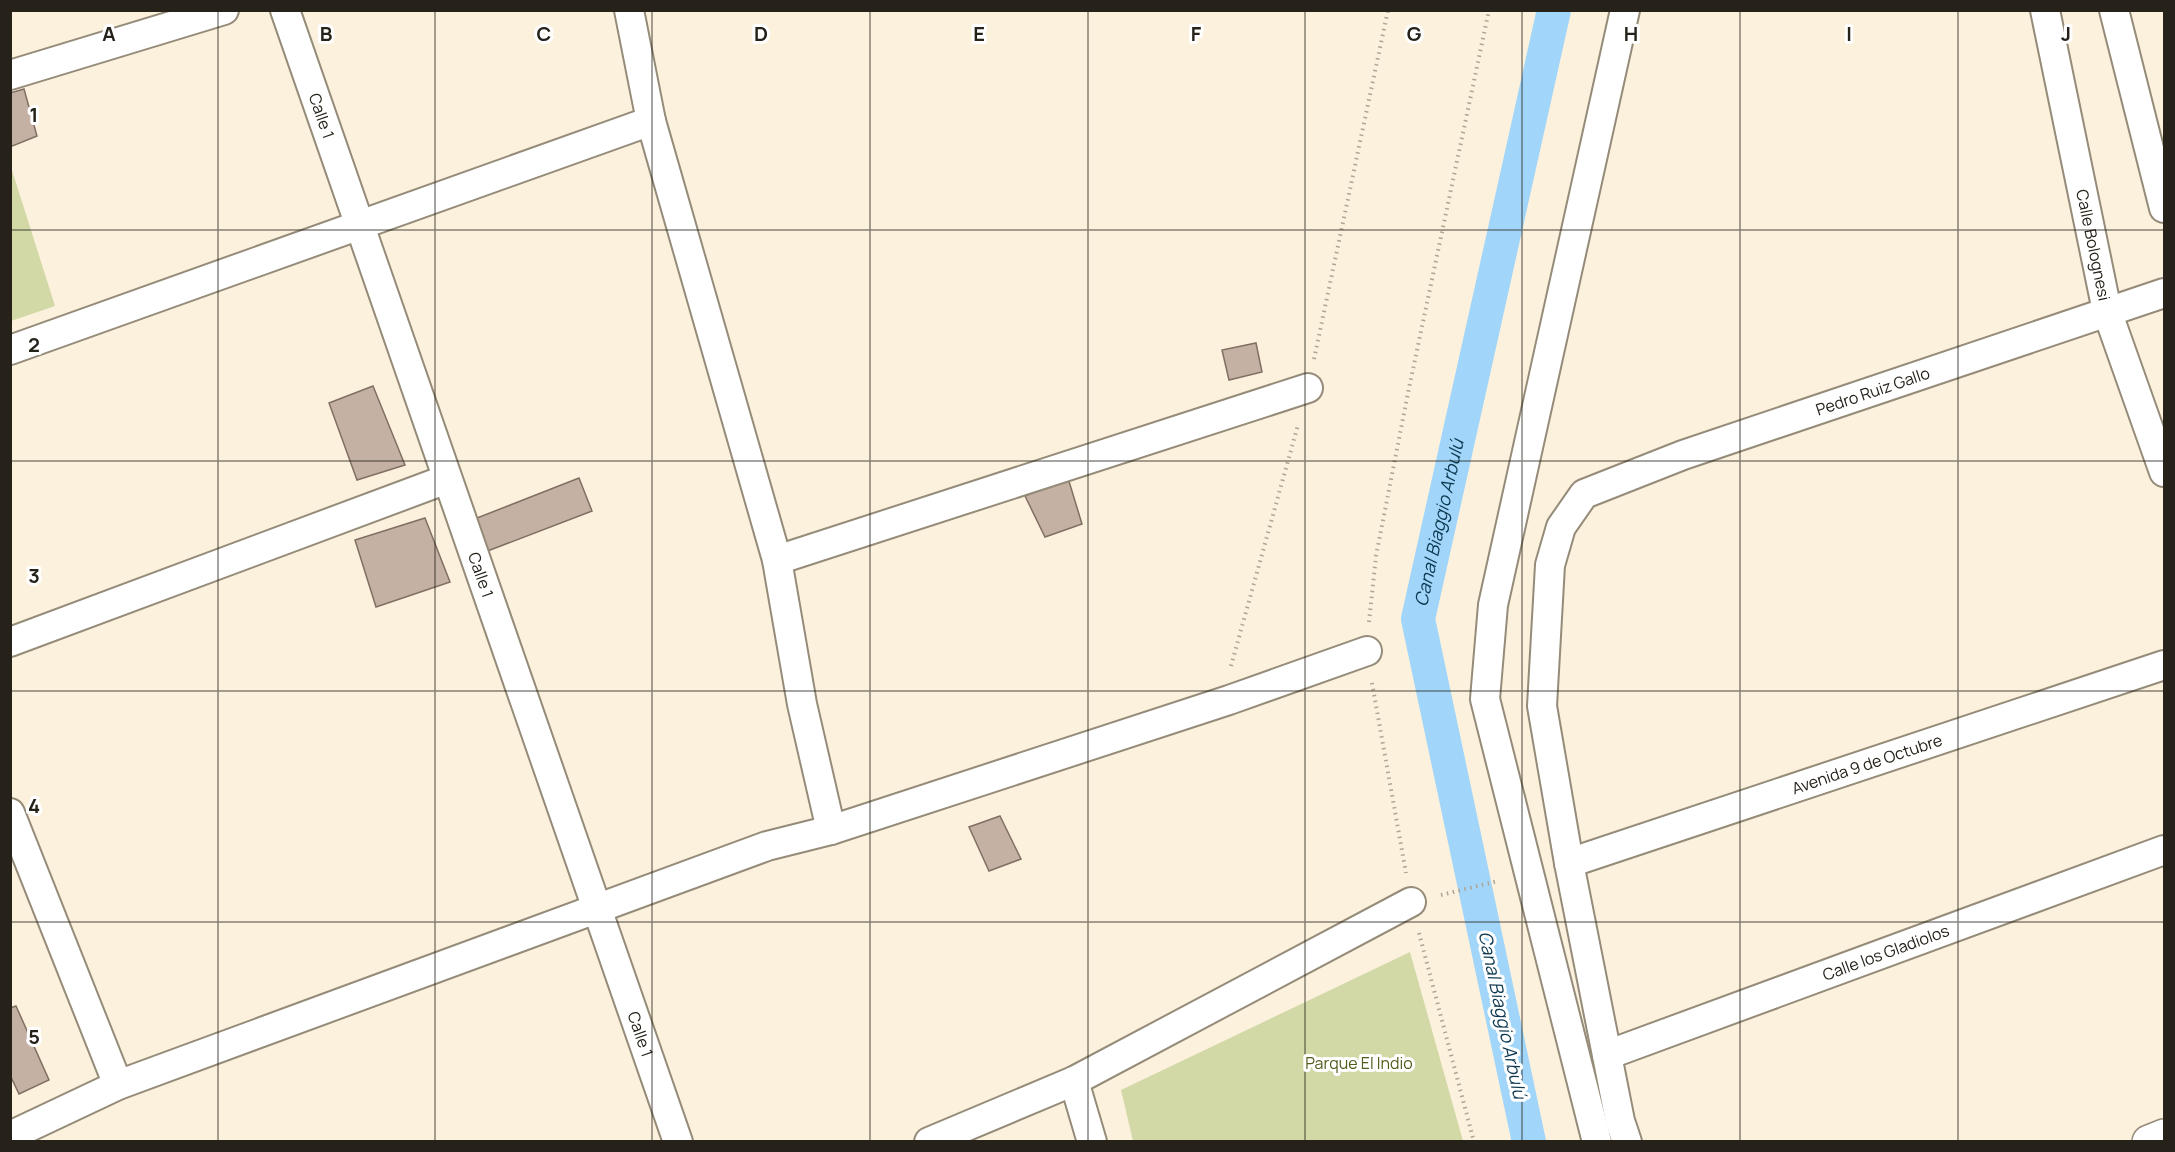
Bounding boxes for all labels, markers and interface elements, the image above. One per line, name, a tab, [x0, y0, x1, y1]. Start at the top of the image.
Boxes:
text: A	[102, 20, 116, 47]
text: B	[320, 20, 333, 47]
text: C	[537, 20, 551, 47]
text: D	[754, 20, 768, 47]
text: E	[973, 20, 985, 47]
text: F	[1191, 20, 1202, 47]
text: G	[1407, 20, 1422, 47]
text: H	[1624, 20, 1638, 47]
text: I	[1846, 20, 1852, 47]
text: J	[2061, 20, 2071, 47]
street label: Calle 1	[304, 90, 340, 141]
text: 1	[30, 101, 38, 128]
street label: Calle Bolognesi	[2071, 187, 2116, 303]
text: 2	[28, 331, 40, 358]
street label: Pedro Ruiz Gallo	[1813, 362, 1933, 421]
water label: Canal Biaggio Arbulú	[1408, 436, 1469, 609]
street label: Calle 1	[463, 549, 499, 601]
text: 3	[28, 562, 40, 589]
street label: Avenida 9 de Octubre	[1789, 729, 1945, 799]
text: 4	[28, 792, 40, 819]
street label: Calle los Gladiolos	[1819, 919, 1952, 986]
water label: Canal Biaggio Arbulú	[1474, 929, 1533, 1102]
street label: Calle 1	[622, 1008, 659, 1060]
text: 5	[28, 1023, 40, 1050]
park label: Parque El Indio	[1305, 1052, 1413, 1074]

